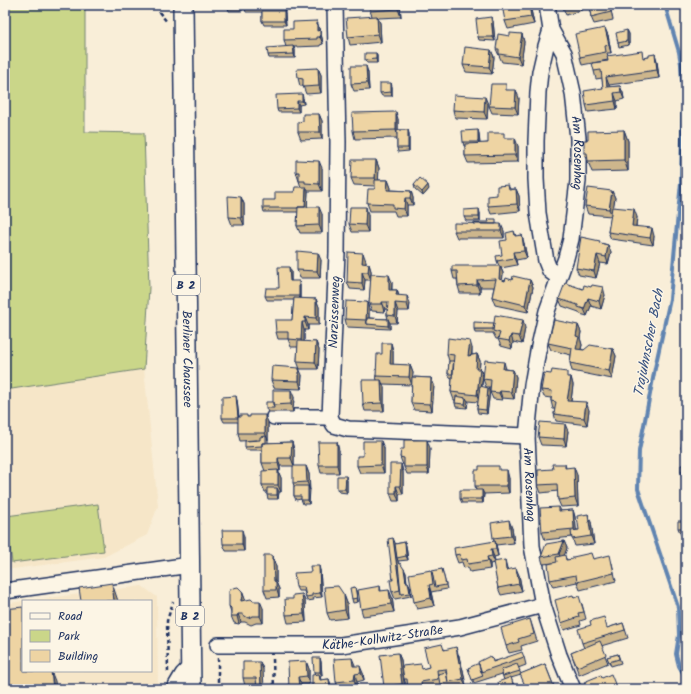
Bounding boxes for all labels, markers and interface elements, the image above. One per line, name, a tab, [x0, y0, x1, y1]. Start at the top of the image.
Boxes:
street label: Am Rosenhag	[565, 115, 589, 191]
road number: B 2	[172, 275, 200, 295]
street label: Narzissenweg	[323, 275, 347, 349]
water label: Trajuhnscher Bach	[628, 286, 671, 399]
street label: Berliner Chaussee	[176, 310, 198, 408]
street label: Am Rosenhag	[517, 447, 541, 523]
legend	[22, 600, 152, 672]
road number: B 2	[176, 606, 204, 626]
text: Road	[58, 607, 83, 626]
street label: Käthe-Kollwitz-Straße	[322, 619, 445, 656]
text: Park	[58, 627, 80, 646]
text: Building	[58, 647, 98, 666]

